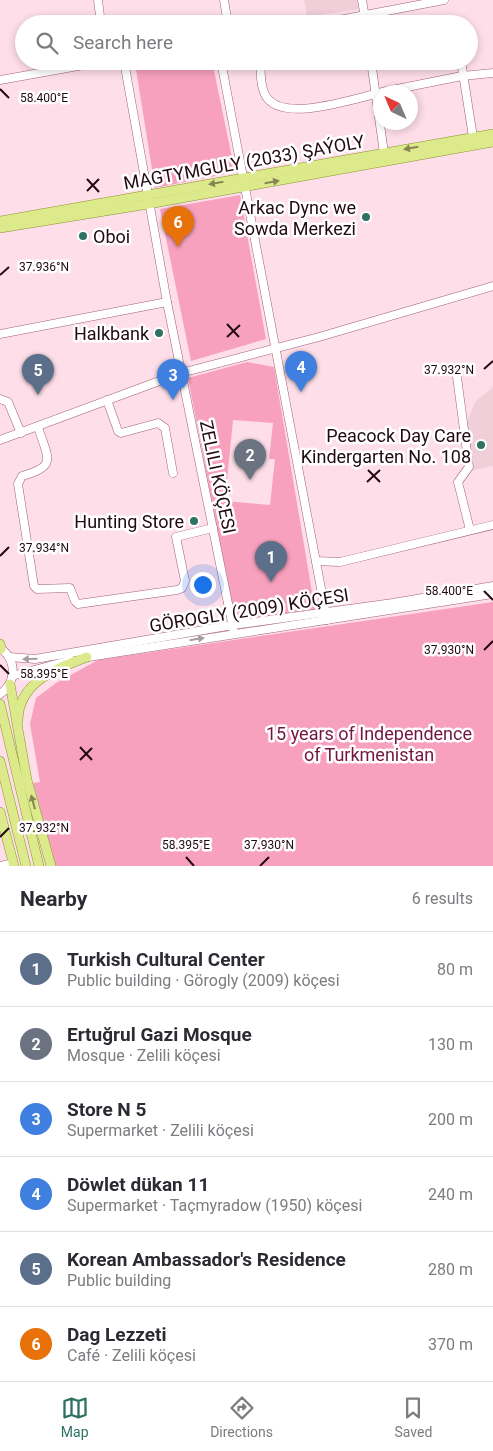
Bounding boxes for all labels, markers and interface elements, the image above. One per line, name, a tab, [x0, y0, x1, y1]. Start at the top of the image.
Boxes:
search box	[15, 15, 478, 70]
icon: search	[33, 29, 61, 57]
text: Search here	[73, 31, 173, 54]
north arrow	[373, 85, 418, 130]
text: 58.400°E	[20, 91, 68, 105]
street label: MAGTYMGULY (2033) ŞAÝOLY	[122, 130, 366, 195]
one-way arrow	[402, 145, 418, 153]
one-way arrow	[265, 177, 281, 185]
one-way arrow	[208, 180, 224, 188]
place label: Arkac Dync we Sowda Merkezi	[234, 197, 356, 239]
pin: 6	[162, 206, 194, 247]
marker: Arkac Dync we Sowda Merkezi	[360, 211, 372, 223]
place label: Oboi	[93, 226, 130, 247]
marker: Oboi	[77, 230, 89, 242]
text: 37.936°N	[19, 260, 69, 274]
place label: Halkbank	[74, 323, 150, 344]
marker: Halkbank	[153, 327, 165, 339]
pin: 4	[285, 351, 317, 392]
pin: 5	[22, 354, 54, 395]
pin: 3	[157, 359, 189, 400]
text: 37.932°N	[424, 363, 474, 377]
street label: ZELILI KÖÇESI	[196, 418, 240, 536]
place label: Peacock Day Care Kindergarten No. 108	[301, 425, 471, 467]
pin: 2	[234, 439, 266, 480]
marker: Peacock Day Care Kindergarten No. 108	[475, 439, 487, 451]
place label: Hunting Store	[74, 511, 184, 532]
marker: Hunting Store	[188, 515, 200, 527]
text: 37.934°N	[19, 541, 69, 555]
pin: 1	[255, 541, 287, 582]
your location	[190, 572, 216, 598]
street label: GÖROGLY (2009) KÖÇESI	[148, 584, 350, 637]
text: 58.400°E	[425, 584, 473, 598]
one-way arrow	[189, 635, 205, 643]
text: 37.930°N	[424, 643, 474, 657]
one-way arrow	[22, 656, 38, 664]
text: 58.395°E	[20, 667, 68, 681]
park label: 15 years of Independence of Turkmenistan	[266, 723, 472, 765]
one-way arrow	[29, 795, 37, 810]
text: 37.932°N	[19, 821, 69, 835]
text: 58.395°E	[162, 838, 210, 852]
text: 37.930°N	[244, 838, 294, 852]
text: Nearby	[20, 887, 87, 911]
text: 6 results	[412, 889, 473, 908]
text: Turkish Cultural Center	[67, 948, 265, 971]
text: 1	[31, 960, 41, 979]
text: 80 m	[437, 960, 473, 979]
text: Public building · Görogly (2009) köçesi	[67, 971, 340, 990]
text: Ertuğrul Gazi Mosque	[67, 1023, 252, 1046]
text: 2	[31, 1035, 41, 1054]
text: 130 m	[428, 1035, 473, 1054]
text: Mosque · Zelili köçesi	[67, 1046, 221, 1065]
text: Store N 5	[67, 1098, 146, 1121]
text: 3	[31, 1110, 41, 1129]
text: 200 m	[428, 1110, 473, 1129]
text: Supermarket · Zelili köçesi	[67, 1121, 254, 1140]
text: Döwlet dükan 11	[67, 1173, 209, 1196]
text: 4	[31, 1185, 41, 1204]
text: 240 m	[428, 1185, 473, 1204]
text: Supermarket · Taçmyradow (1950) köçesi	[67, 1196, 362, 1215]
text: Korean Ambassador's Residence	[67, 1248, 346, 1271]
text: 5	[31, 1260, 41, 1279]
text: 280 m	[428, 1260, 473, 1279]
text: Public building	[67, 1271, 171, 1290]
text: Dag Lezzeti	[67, 1323, 167, 1346]
text: 6	[31, 1335, 41, 1354]
text: 370 m	[428, 1335, 473, 1354]
text: Café · Zelili köçesi	[67, 1346, 196, 1365]
tab: Map	[61, 1394, 89, 1440]
tab: Directions	[210, 1394, 273, 1440]
tab: Saved	[394, 1394, 432, 1440]

